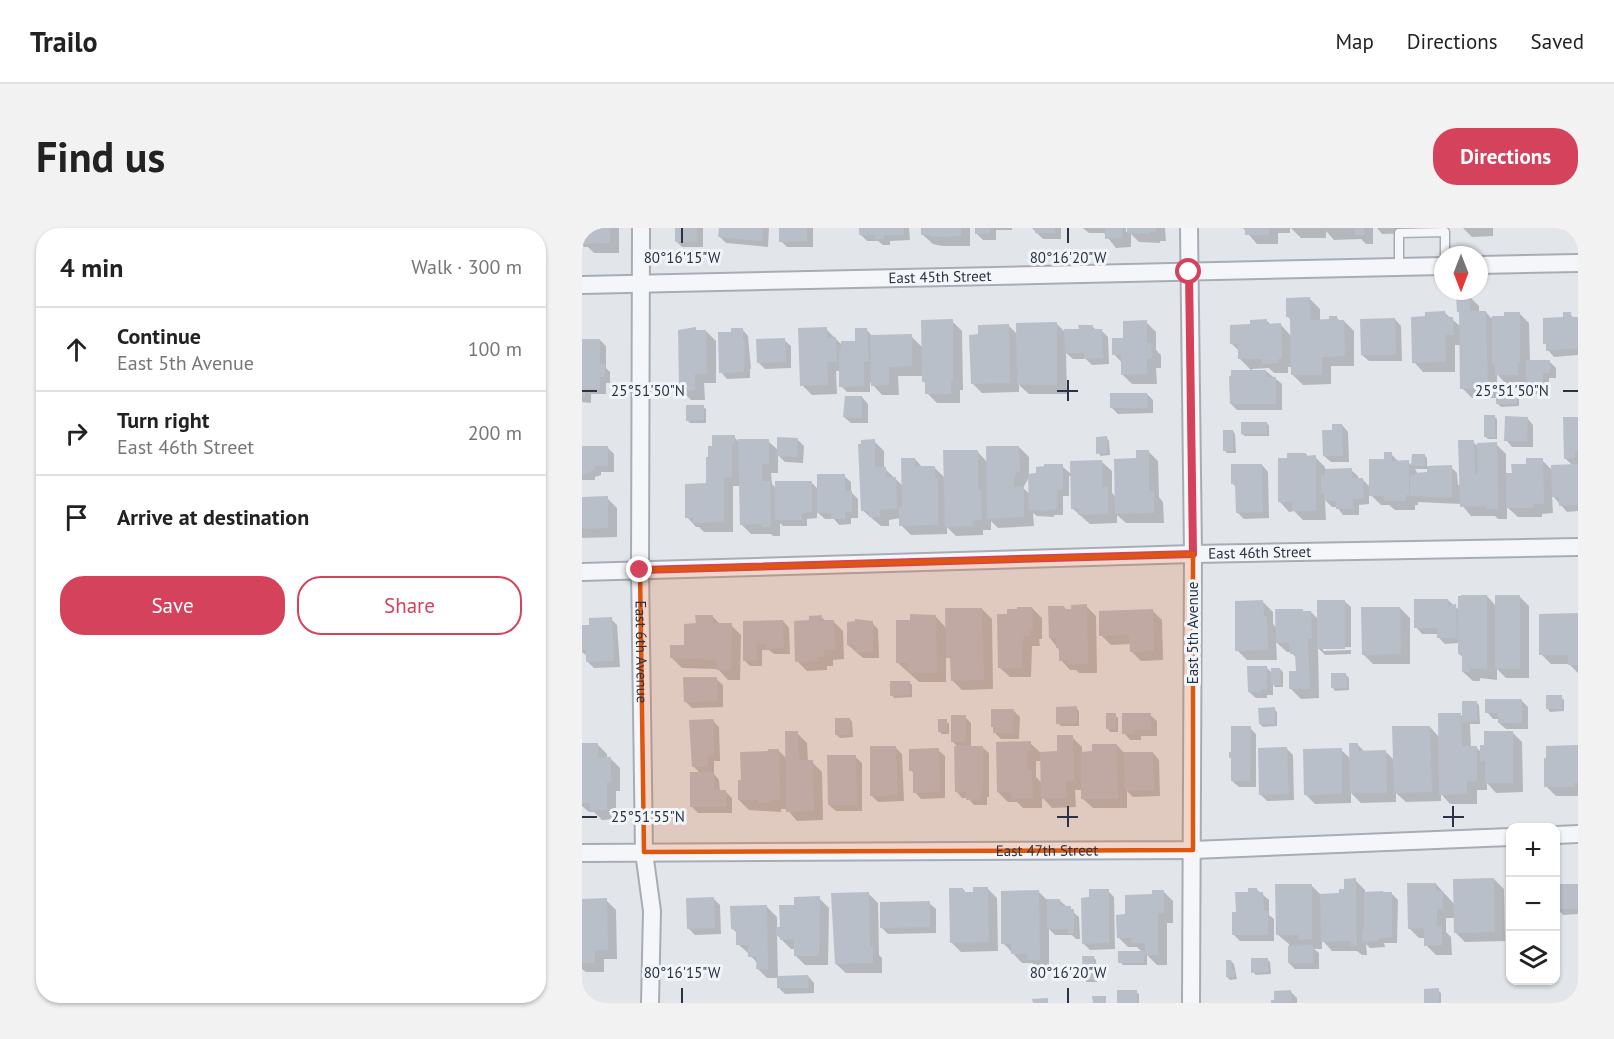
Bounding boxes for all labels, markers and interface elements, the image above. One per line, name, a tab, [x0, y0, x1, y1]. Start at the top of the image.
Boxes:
text: Trailo	[30, 23, 97, 60]
text: Map	[1335, 28, 1374, 55]
text: Directions	[1407, 28, 1498, 55]
text: Saved	[1531, 28, 1584, 55]
button: Directions	[1433, 128, 1578, 185]
text: Find us	[36, 129, 165, 184]
north arrow	[1434, 246, 1488, 300]
text: 80°16'15"W	[644, 248, 721, 267]
text: 80°16'20"W	[1030, 248, 1107, 267]
text: 4 min	[60, 251, 123, 284]
text: Walk · 300 m	[411, 254, 522, 280]
route start	[1175, 258, 1201, 284]
street label: East 45th Street	[888, 266, 992, 287]
text: Continue	[117, 322, 201, 350]
icon: ahead	[60, 333, 93, 366]
text: 100 m	[468, 336, 522, 362]
text: East 5th Avenue	[117, 350, 254, 376]
text: 25°51'50"N	[611, 381, 685, 400]
text: 25°51'50"N	[1475, 381, 1549, 400]
text: Turn right	[117, 406, 209, 434]
icon: right	[60, 417, 93, 450]
text: 200 m	[468, 420, 522, 446]
text: East 46th Street	[117, 434, 254, 460]
icon: arrive	[60, 501, 93, 534]
text: Arrive at destination	[117, 503, 309, 531]
street label: East 46th Street	[1208, 542, 1311, 563]
route end	[626, 556, 652, 582]
button: Save	[60, 576, 285, 635]
button: Share	[297, 576, 522, 635]
street label: East 5th Avenue	[1183, 582, 1202, 684]
street label: East 6th Avenue	[631, 600, 652, 704]
text: 25°51'55"N	[611, 807, 685, 826]
map controls	[1506, 823, 1560, 985]
button: +	[1506, 823, 1560, 877]
street label: East 47th Street	[996, 840, 1098, 860]
button: −	[1506, 877, 1560, 931]
button: layers	[1506, 931, 1560, 985]
text: 80°16'15"W	[644, 963, 721, 982]
text: 80°16'20"W	[1030, 963, 1107, 982]

